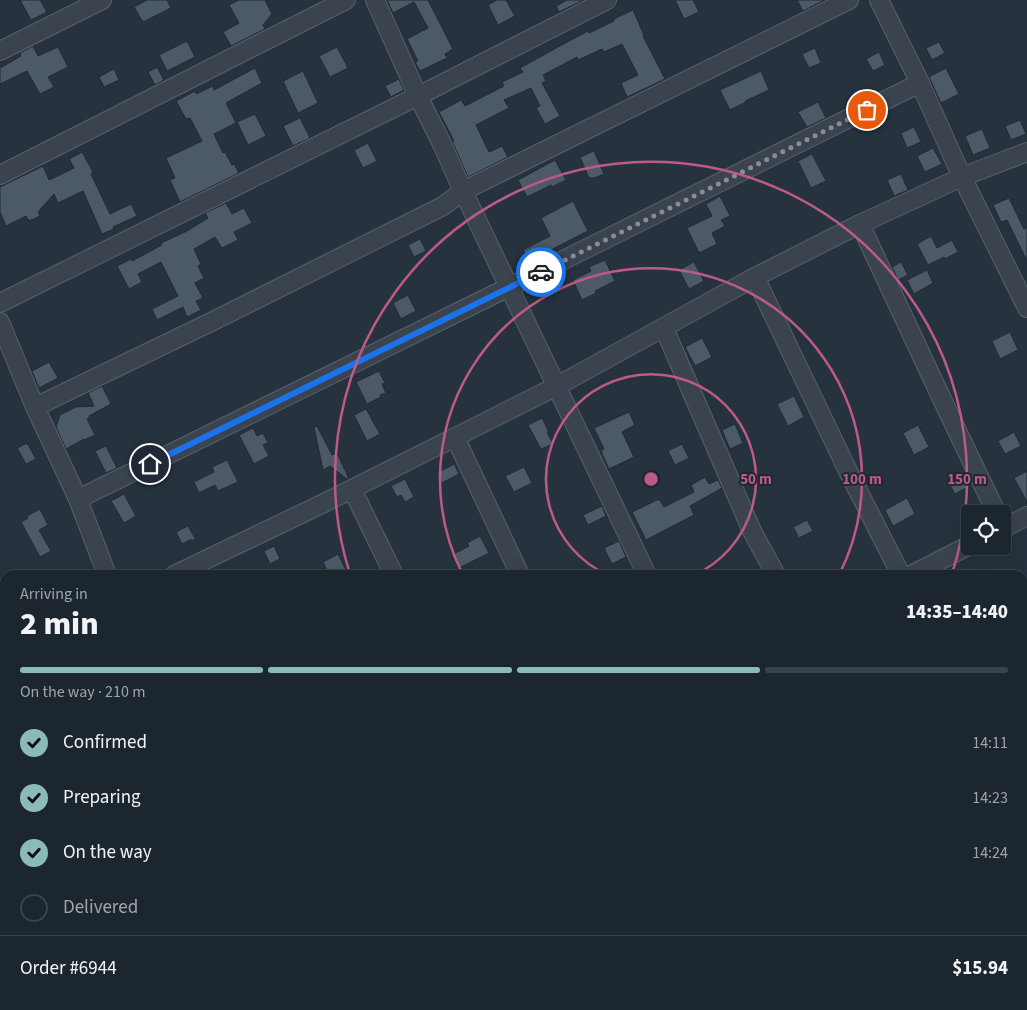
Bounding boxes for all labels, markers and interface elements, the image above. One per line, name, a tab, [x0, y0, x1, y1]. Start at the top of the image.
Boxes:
pin	[846, 89, 888, 131]
icon: bag	[853, 96, 881, 124]
courier	[516, 247, 566, 297]
icon: car	[527, 258, 555, 286]
pin	[129, 443, 171, 485]
icon: home	[136, 450, 164, 478]
text: 50 m	[740, 469, 772, 490]
text: 100 m	[842, 469, 882, 490]
text: 150 m	[947, 469, 987, 490]
centre of rings	[642, 470, 660, 488]
map controls	[961, 505, 1011, 555]
button: locate	[961, 505, 1011, 555]
text: Arriving in	[20, 583, 88, 605]
text: 14:35–14:40	[906, 599, 1008, 626]
text: 2 min	[20, 601, 99, 647]
text: On the way · 210 m	[20, 681, 145, 703]
icon: check	[20, 729, 48, 757]
text: Confirmed	[63, 729, 147, 756]
text: 14:11	[972, 732, 1008, 754]
icon: check	[20, 784, 48, 812]
text: Preparing	[63, 784, 141, 811]
text: 14:23	[972, 787, 1008, 809]
icon: check	[20, 839, 48, 867]
text: On the way	[63, 839, 152, 866]
text: 14:24	[972, 842, 1008, 864]
text: Delivered	[63, 894, 138, 921]
text: Order #6944	[20, 955, 117, 982]
text: $15.94	[952, 955, 1008, 982]

